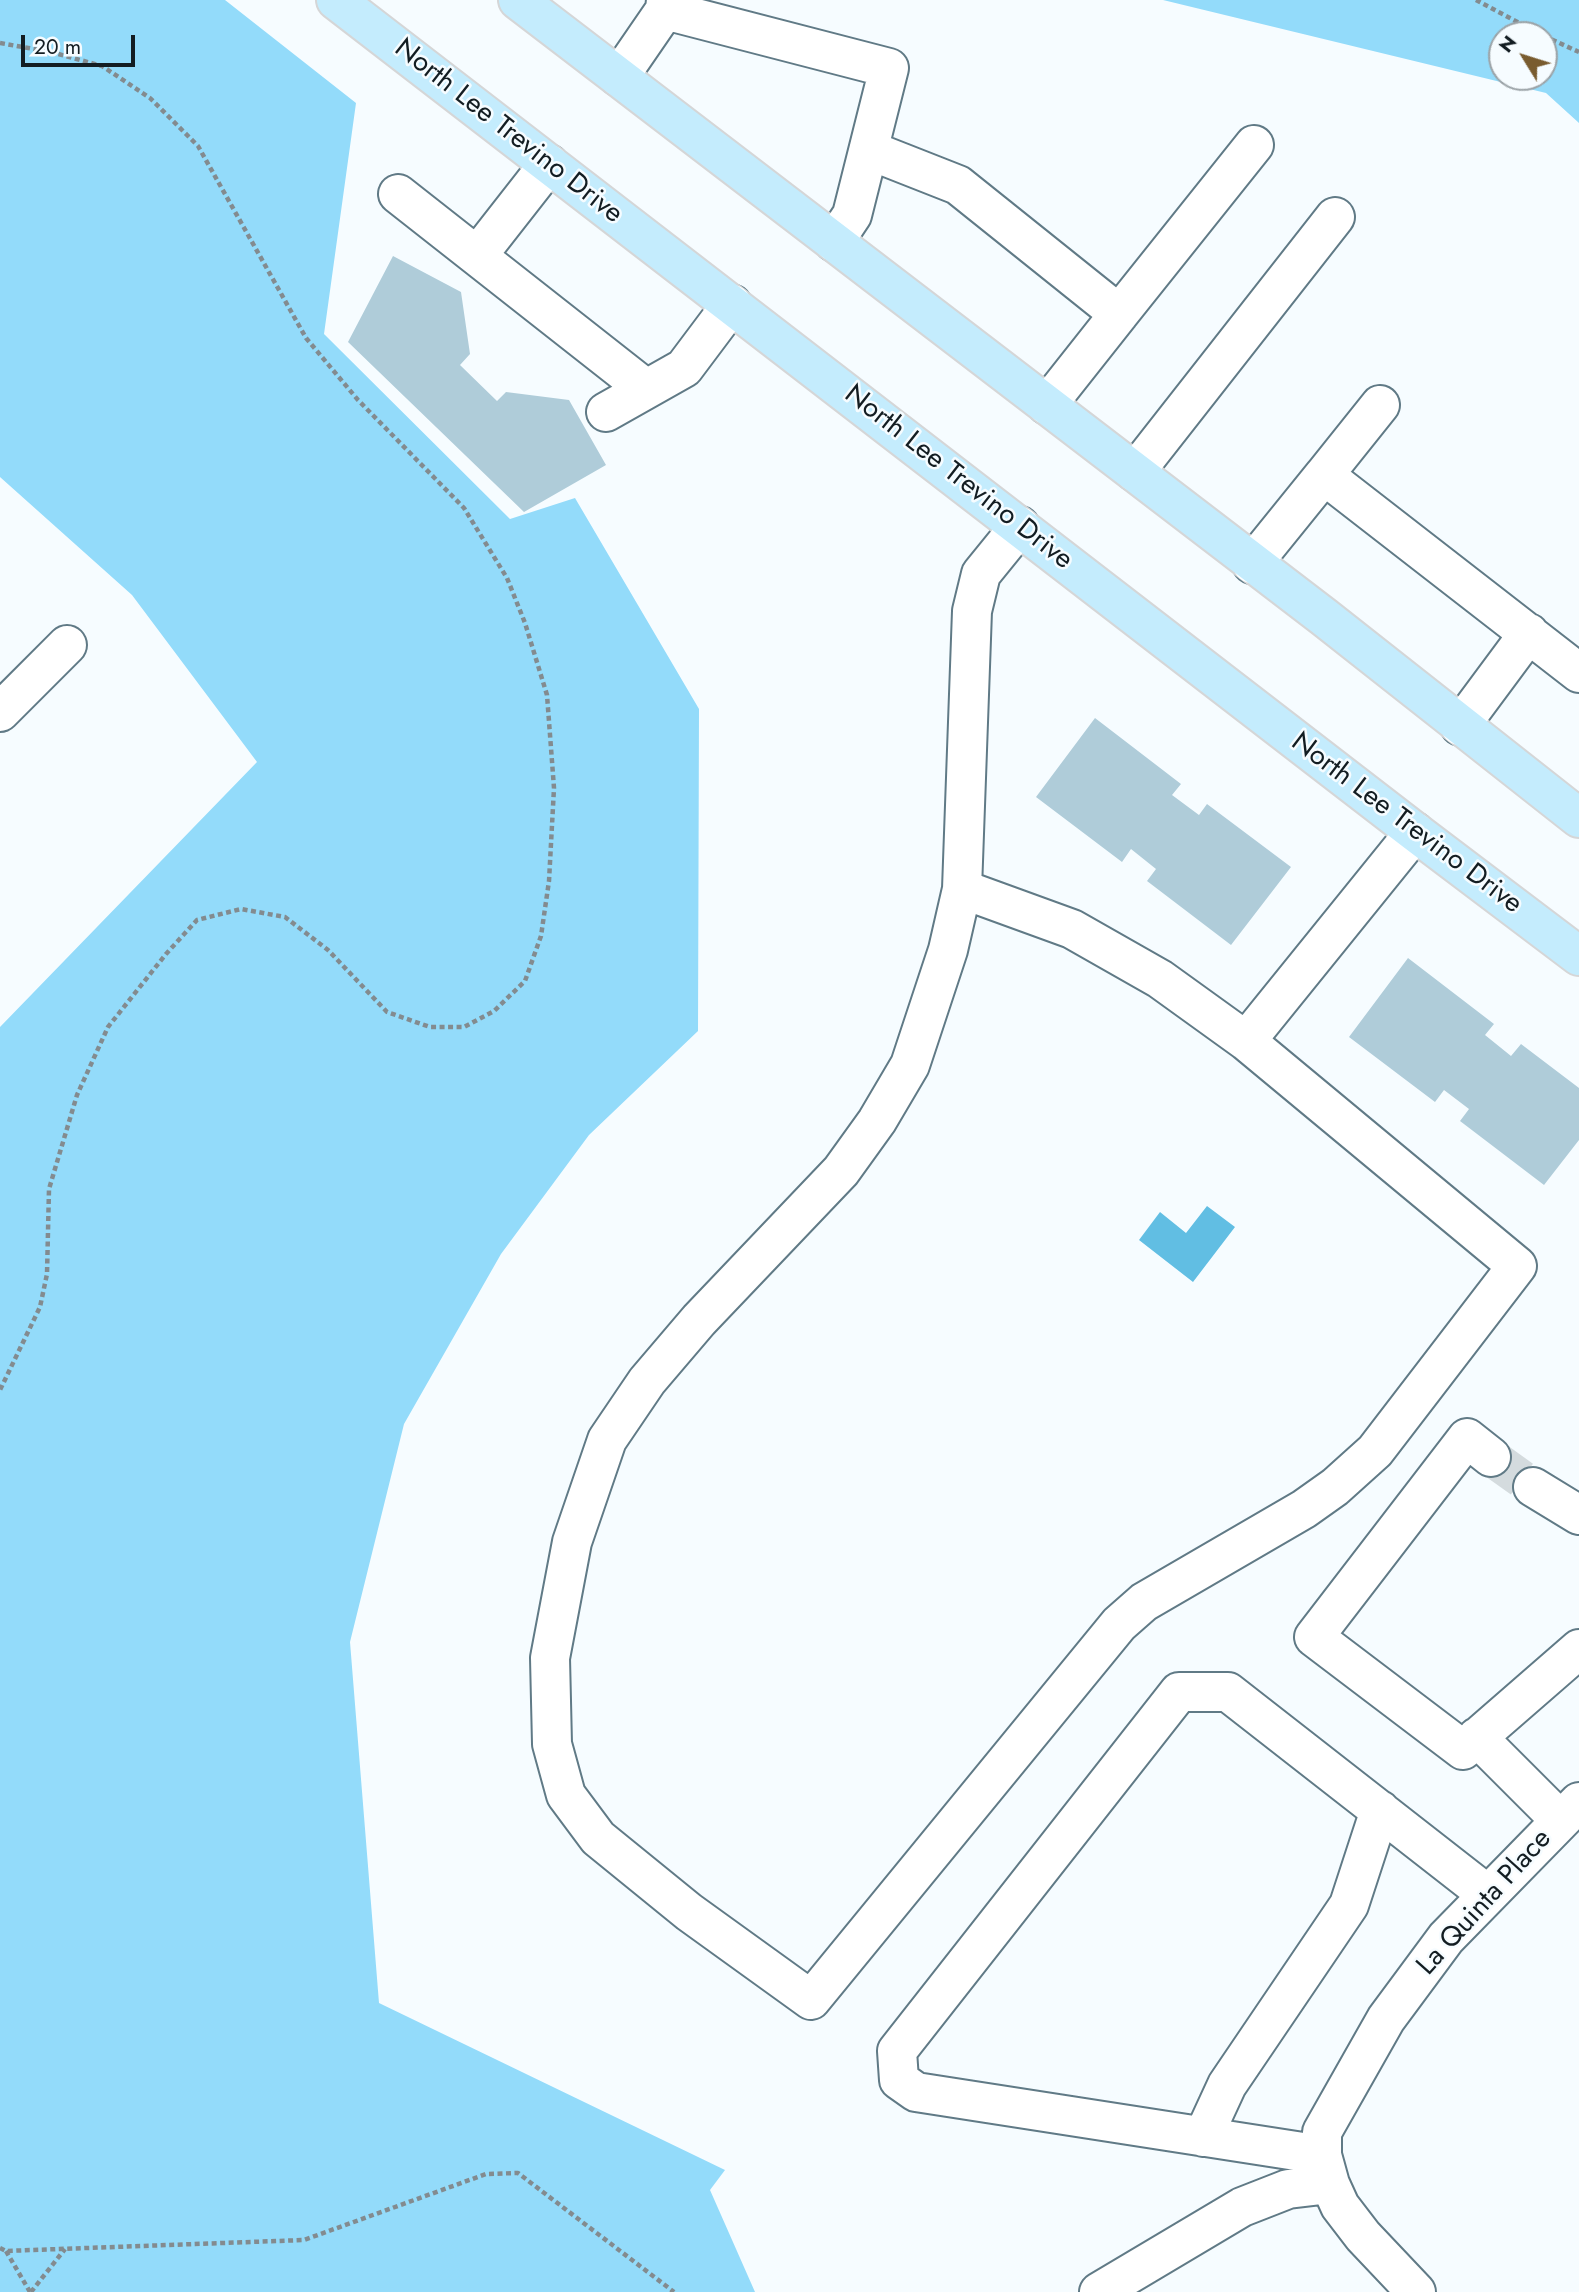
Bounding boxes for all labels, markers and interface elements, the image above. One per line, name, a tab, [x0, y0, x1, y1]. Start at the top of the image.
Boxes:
scale bar	[24, 21, 138, 65]
north arrow	[1488, 21, 1558, 91]
text: N	[1492, 30, 1523, 58]
text: 20 m	[34, 32, 81, 62]
street label: North Lee Trevino Drive	[387, 32, 629, 232]
street label: North Lee Trevino Drive	[837, 378, 1079, 578]
street label: North Lee Trevino Drive	[1284, 726, 1528, 922]
street label: La Quinta Place	[1411, 1823, 1559, 1983]

